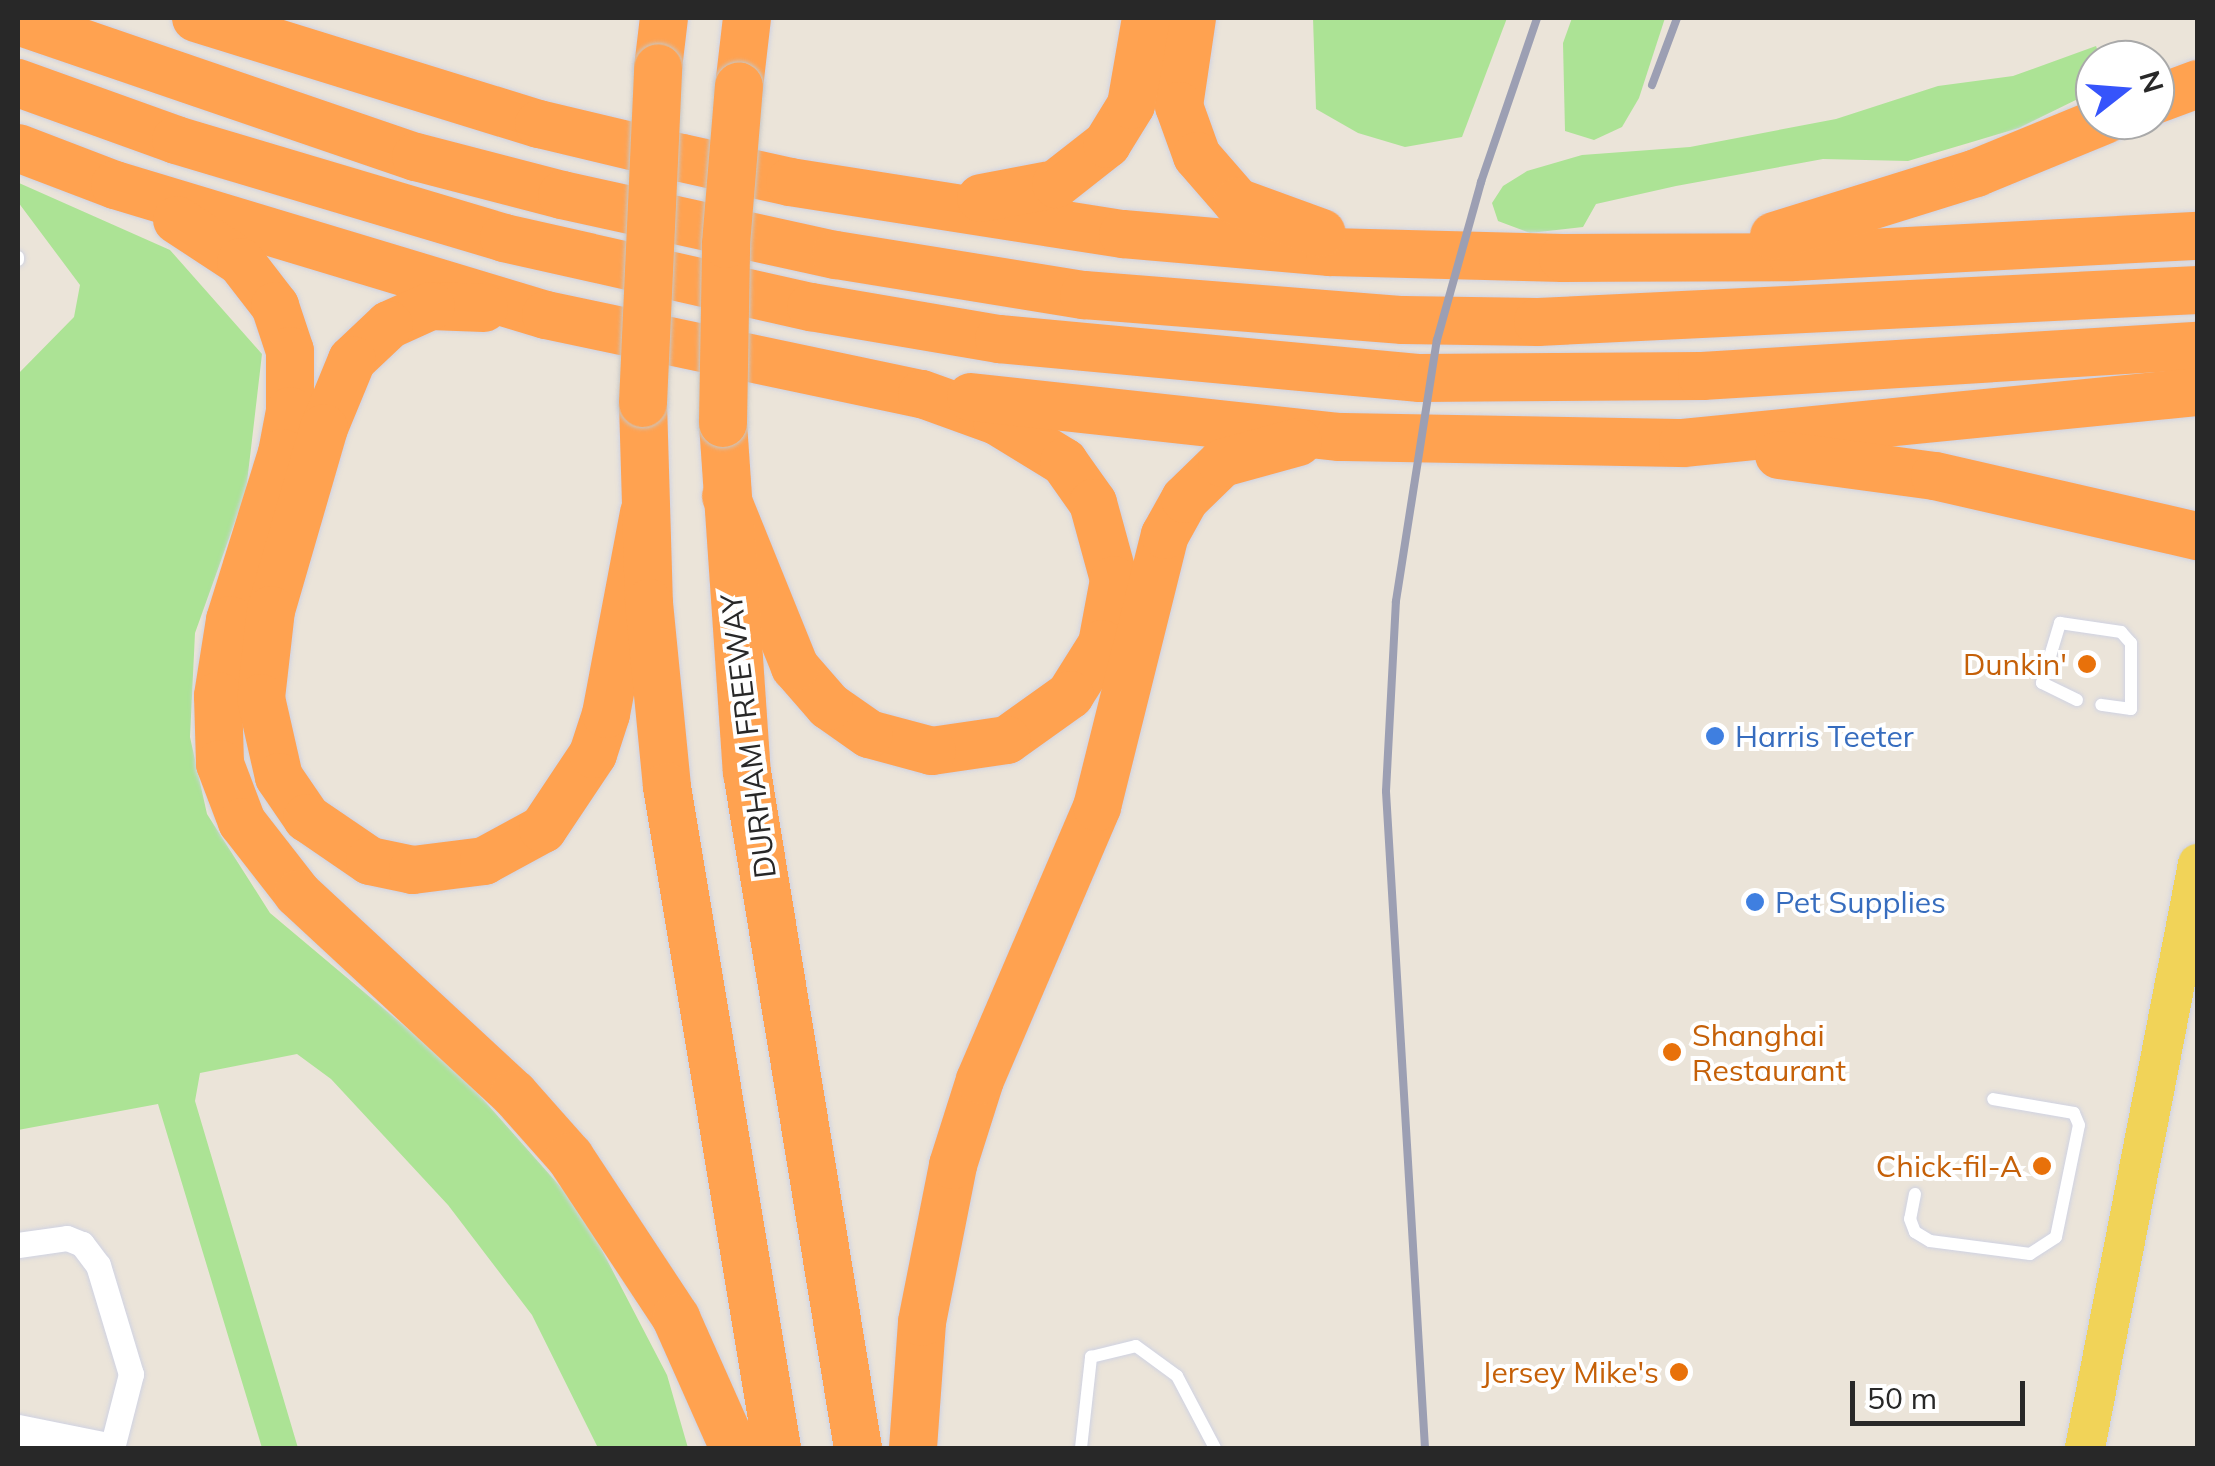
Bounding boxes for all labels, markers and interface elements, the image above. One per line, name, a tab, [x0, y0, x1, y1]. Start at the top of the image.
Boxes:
north arrow	[2075, 40, 2175, 140]
text: N	[2132, 66, 2172, 97]
street label: DURHAM FREEWAY	[713, 592, 783, 880]
place label: Dunkin'	[1963, 646, 2067, 682]
marker: Dunkin'	[2076, 653, 2098, 675]
place label: Harris Teeter	[1735, 718, 1914, 754]
marker: Harris Teeter	[1704, 725, 1726, 747]
place label: Pet Supplies	[1775, 884, 1946, 920]
marker: Pet Supplies	[1744, 891, 1766, 913]
place label: Shanghai Restaurant	[1692, 1017, 1846, 1088]
marker: Shanghai Restaurant	[1661, 1041, 1683, 1063]
place label: Chick-fil-A	[1876, 1148, 2022, 1184]
marker: Chick-fil-A	[2031, 1155, 2053, 1177]
place label: Jersey Mike's	[1482, 1354, 1659, 1390]
marker: Jersey Mike's	[1668, 1361, 1690, 1383]
scale bar	[1855, 1361, 2030, 1423]
text: 50 m	[1867, 1379, 1937, 1417]

